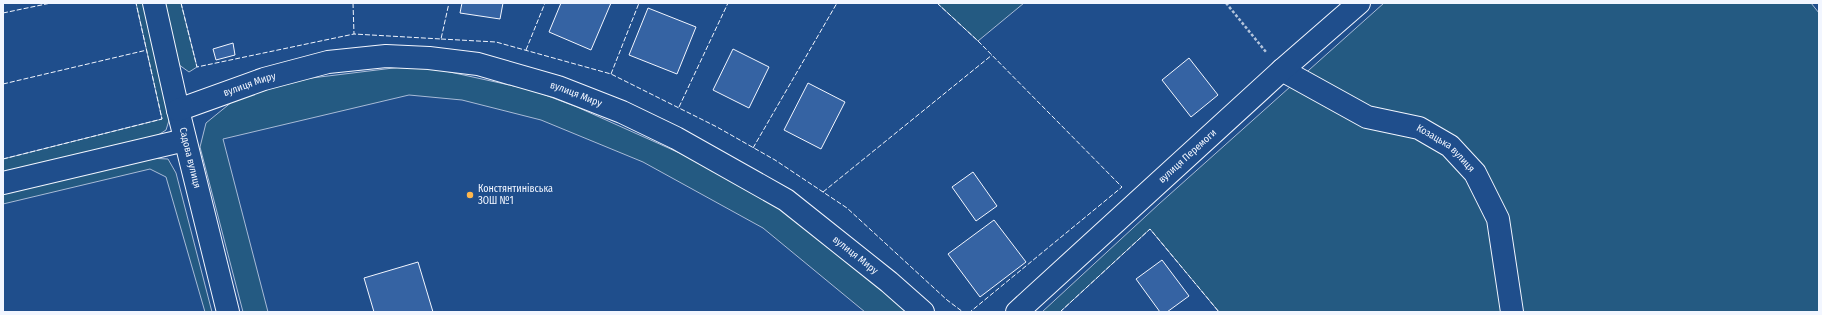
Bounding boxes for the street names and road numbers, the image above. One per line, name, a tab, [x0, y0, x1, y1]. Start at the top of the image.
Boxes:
street label: вулиця Миру	[222, 70, 278, 99]
street label: вулиця Миру	[549, 79, 604, 110]
street label: Козацька вулиця	[1414, 122, 1477, 175]
street label: Садова вулиця	[177, 126, 203, 190]
street label: вулиця Перемоги	[1156, 127, 1219, 186]
street label: вулиця Миру	[830, 233, 881, 277]

